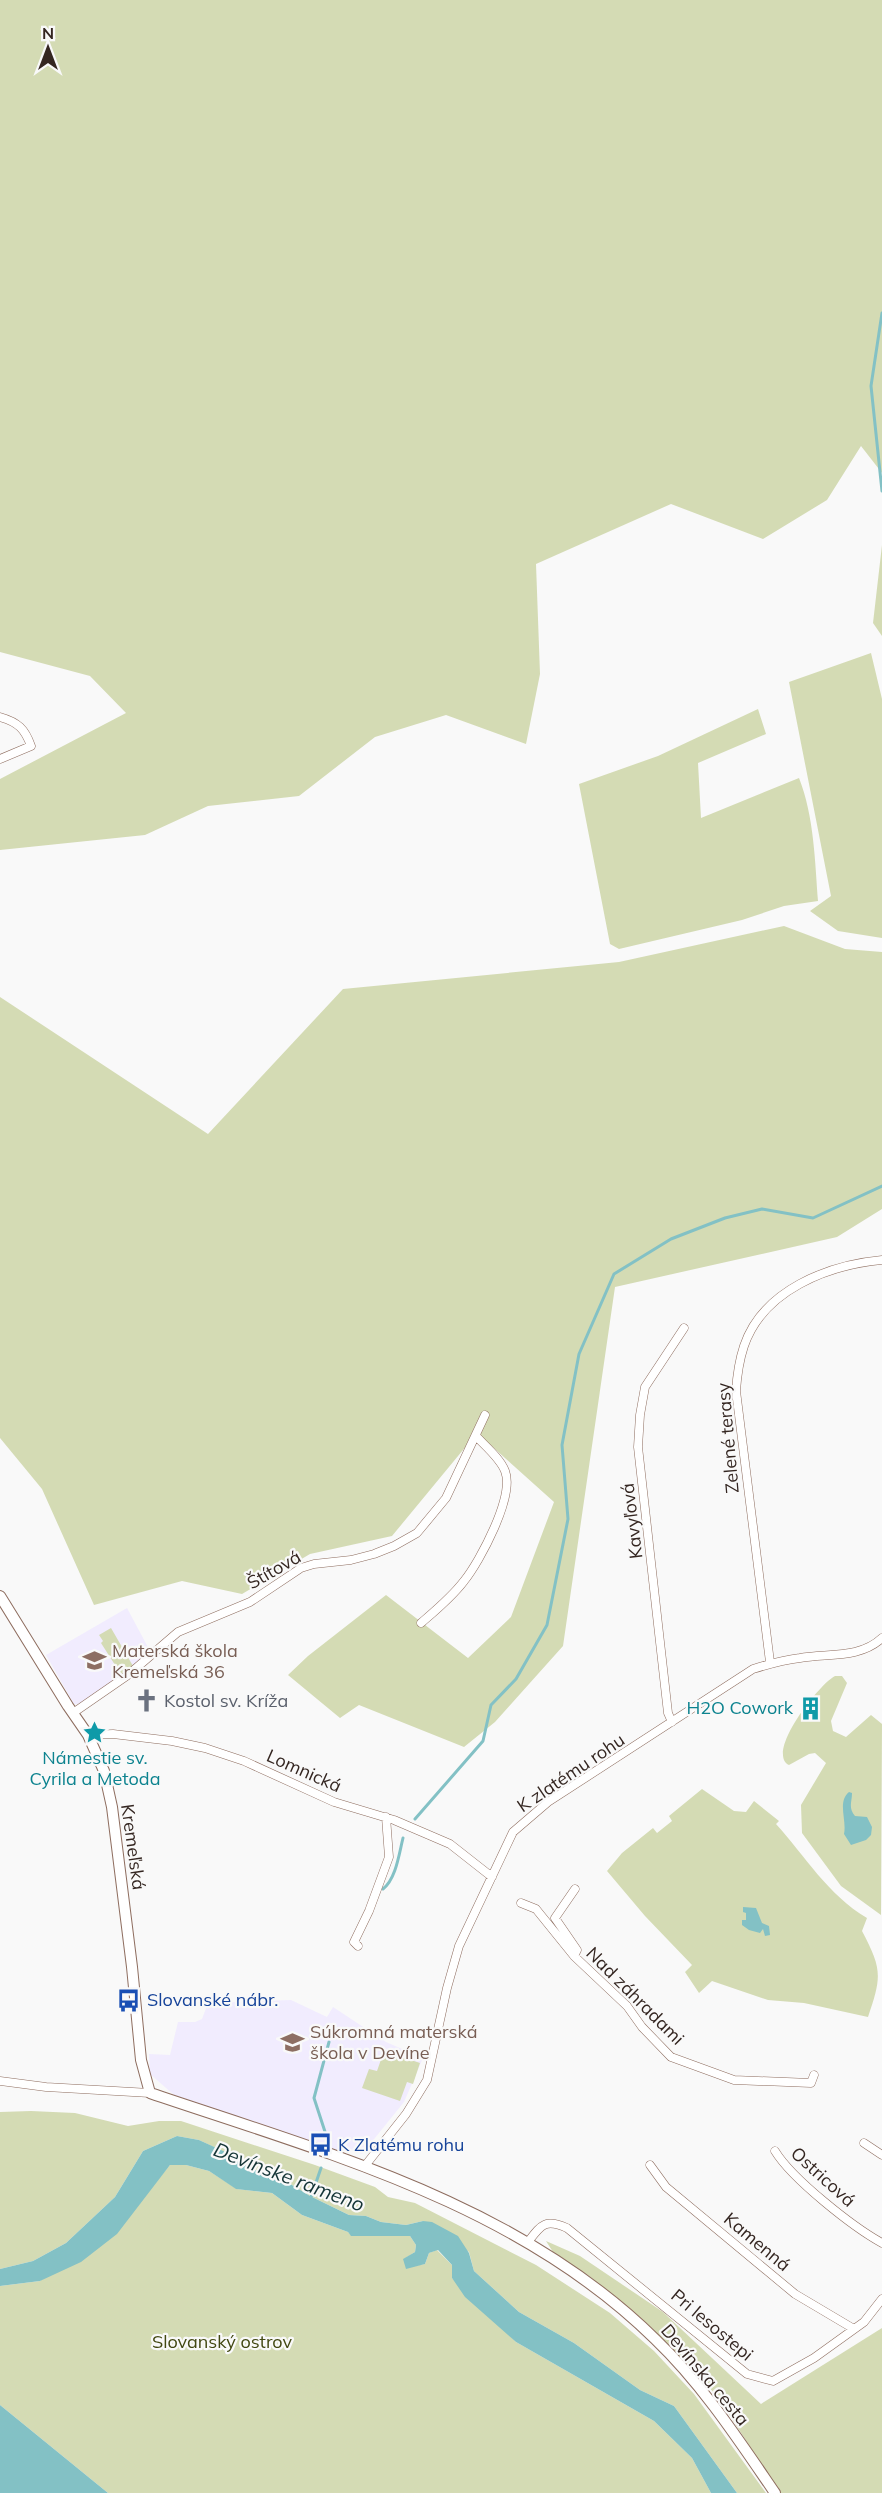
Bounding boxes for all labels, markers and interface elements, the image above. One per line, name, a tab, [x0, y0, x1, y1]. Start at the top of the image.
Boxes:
north arrow	[18, 18, 78, 78]
text: N	[42, 23, 54, 43]
street label: Zelené terasy	[711, 1381, 744, 1494]
street label: Kavyľová	[615, 1482, 648, 1560]
street label: Štítová	[243, 1545, 305, 1594]
place label: Materská škola Kremeľská 36	[112, 1639, 238, 1683]
school or university icon: Materská škola Kremeľská 36	[81, 1648, 107, 1674]
church icon: Kostol sv. Kríža	[133, 1688, 159, 1714]
place label: Kostol sv. Kríža	[164, 1689, 288, 1712]
building icon: H2O Cowork	[798, 1695, 824, 1721]
place label: H2O Cowork	[686, 1696, 794, 1719]
place icon: Námestie sv. Cyrila a Metoda	[82, 1719, 108, 1745]
street label: K zlatému rohu	[512, 1728, 629, 1817]
street label: Lomnická	[263, 1744, 345, 1797]
place label: Námestie sv. Cyrila a Metoda	[30, 1746, 160, 1790]
street label: Kremeľská	[116, 1802, 151, 1891]
street label: Nad záhradami	[581, 1942, 689, 2050]
bus stop icon: Slovanské nábr.	[116, 1987, 142, 2013]
place label: Slovanské nábr.	[147, 1988, 278, 2011]
place label: Súkromná materská škola v Devíne	[310, 2020, 477, 2064]
school or university icon: Súkromná materská škola v Devíne	[279, 2029, 305, 2055]
bus stop icon: K Zlatému rohu	[307, 2132, 333, 2158]
place label: K Zlatému rohu	[338, 2133, 464, 2156]
water label: Devínske rameno	[210, 2136, 368, 2217]
street label: Ostricová	[786, 2142, 860, 2212]
street label: Kamenná	[719, 2207, 795, 2276]
street label: Pri lesostepi	[667, 2284, 758, 2366]
street label: Devínska cesta	[656, 2319, 755, 2430]
park label: Slovanský ostrov	[152, 2330, 292, 2353]

